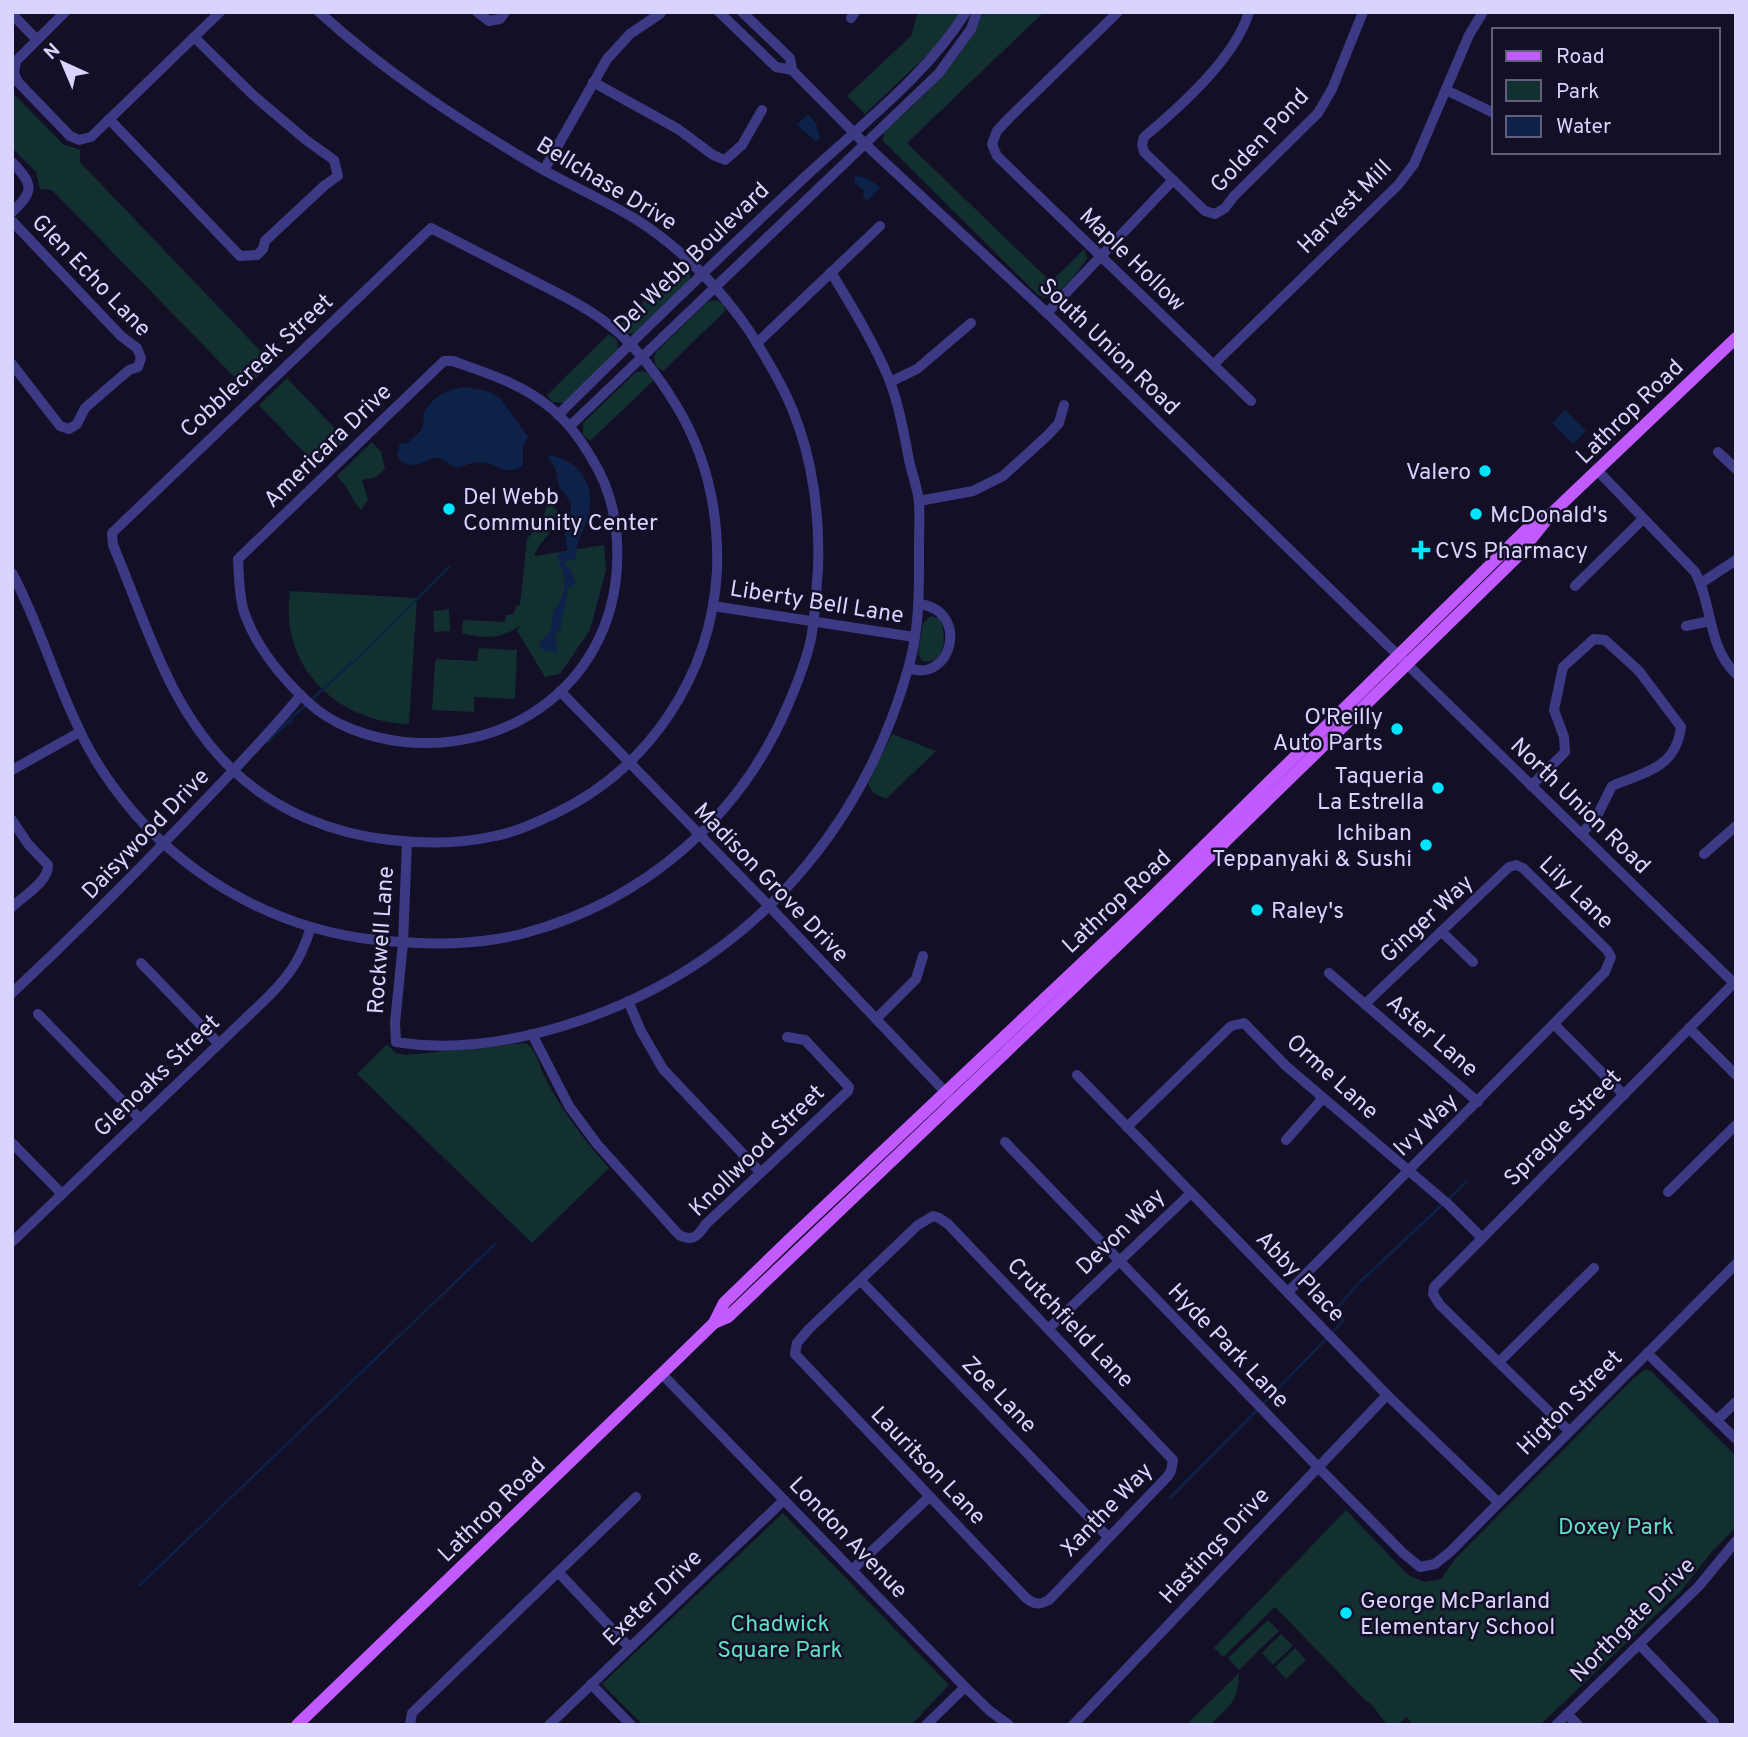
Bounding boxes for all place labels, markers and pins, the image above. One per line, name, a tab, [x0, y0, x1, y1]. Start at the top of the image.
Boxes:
place label: Valero	[1406, 459, 1471, 488]
marker: Valero	[1477, 463, 1493, 479]
place label: Del Webb Community Center	[463, 484, 658, 539]
marker: Del Webb Community Center	[441, 501, 457, 517]
place label: McDonald's	[1490, 502, 1608, 531]
marker: McDonald's	[1468, 506, 1484, 522]
place label: CVS Pharmacy	[1435, 538, 1588, 567]
marker: CVS Pharmacy	[1413, 542, 1429, 558]
place label: O'Reilly Auto Parts	[1273, 704, 1383, 759]
marker: O'Reilly Auto Parts	[1389, 721, 1405, 737]
place label: Taqueria La Estrella	[1317, 763, 1424, 818]
marker: Taqueria La Estrella	[1430, 780, 1446, 796]
place label: Ichiban Teppanyaki & Sushi	[1212, 820, 1412, 875]
marker: Ichiban Teppanyaki & Sushi	[1418, 837, 1434, 853]
place label: Raley's	[1271, 898, 1344, 927]
marker: Raley's	[1249, 902, 1265, 918]
place label: George McParland Elementary School	[1360, 1588, 1555, 1643]
marker: George McParland Elementary School	[1338, 1605, 1354, 1621]

